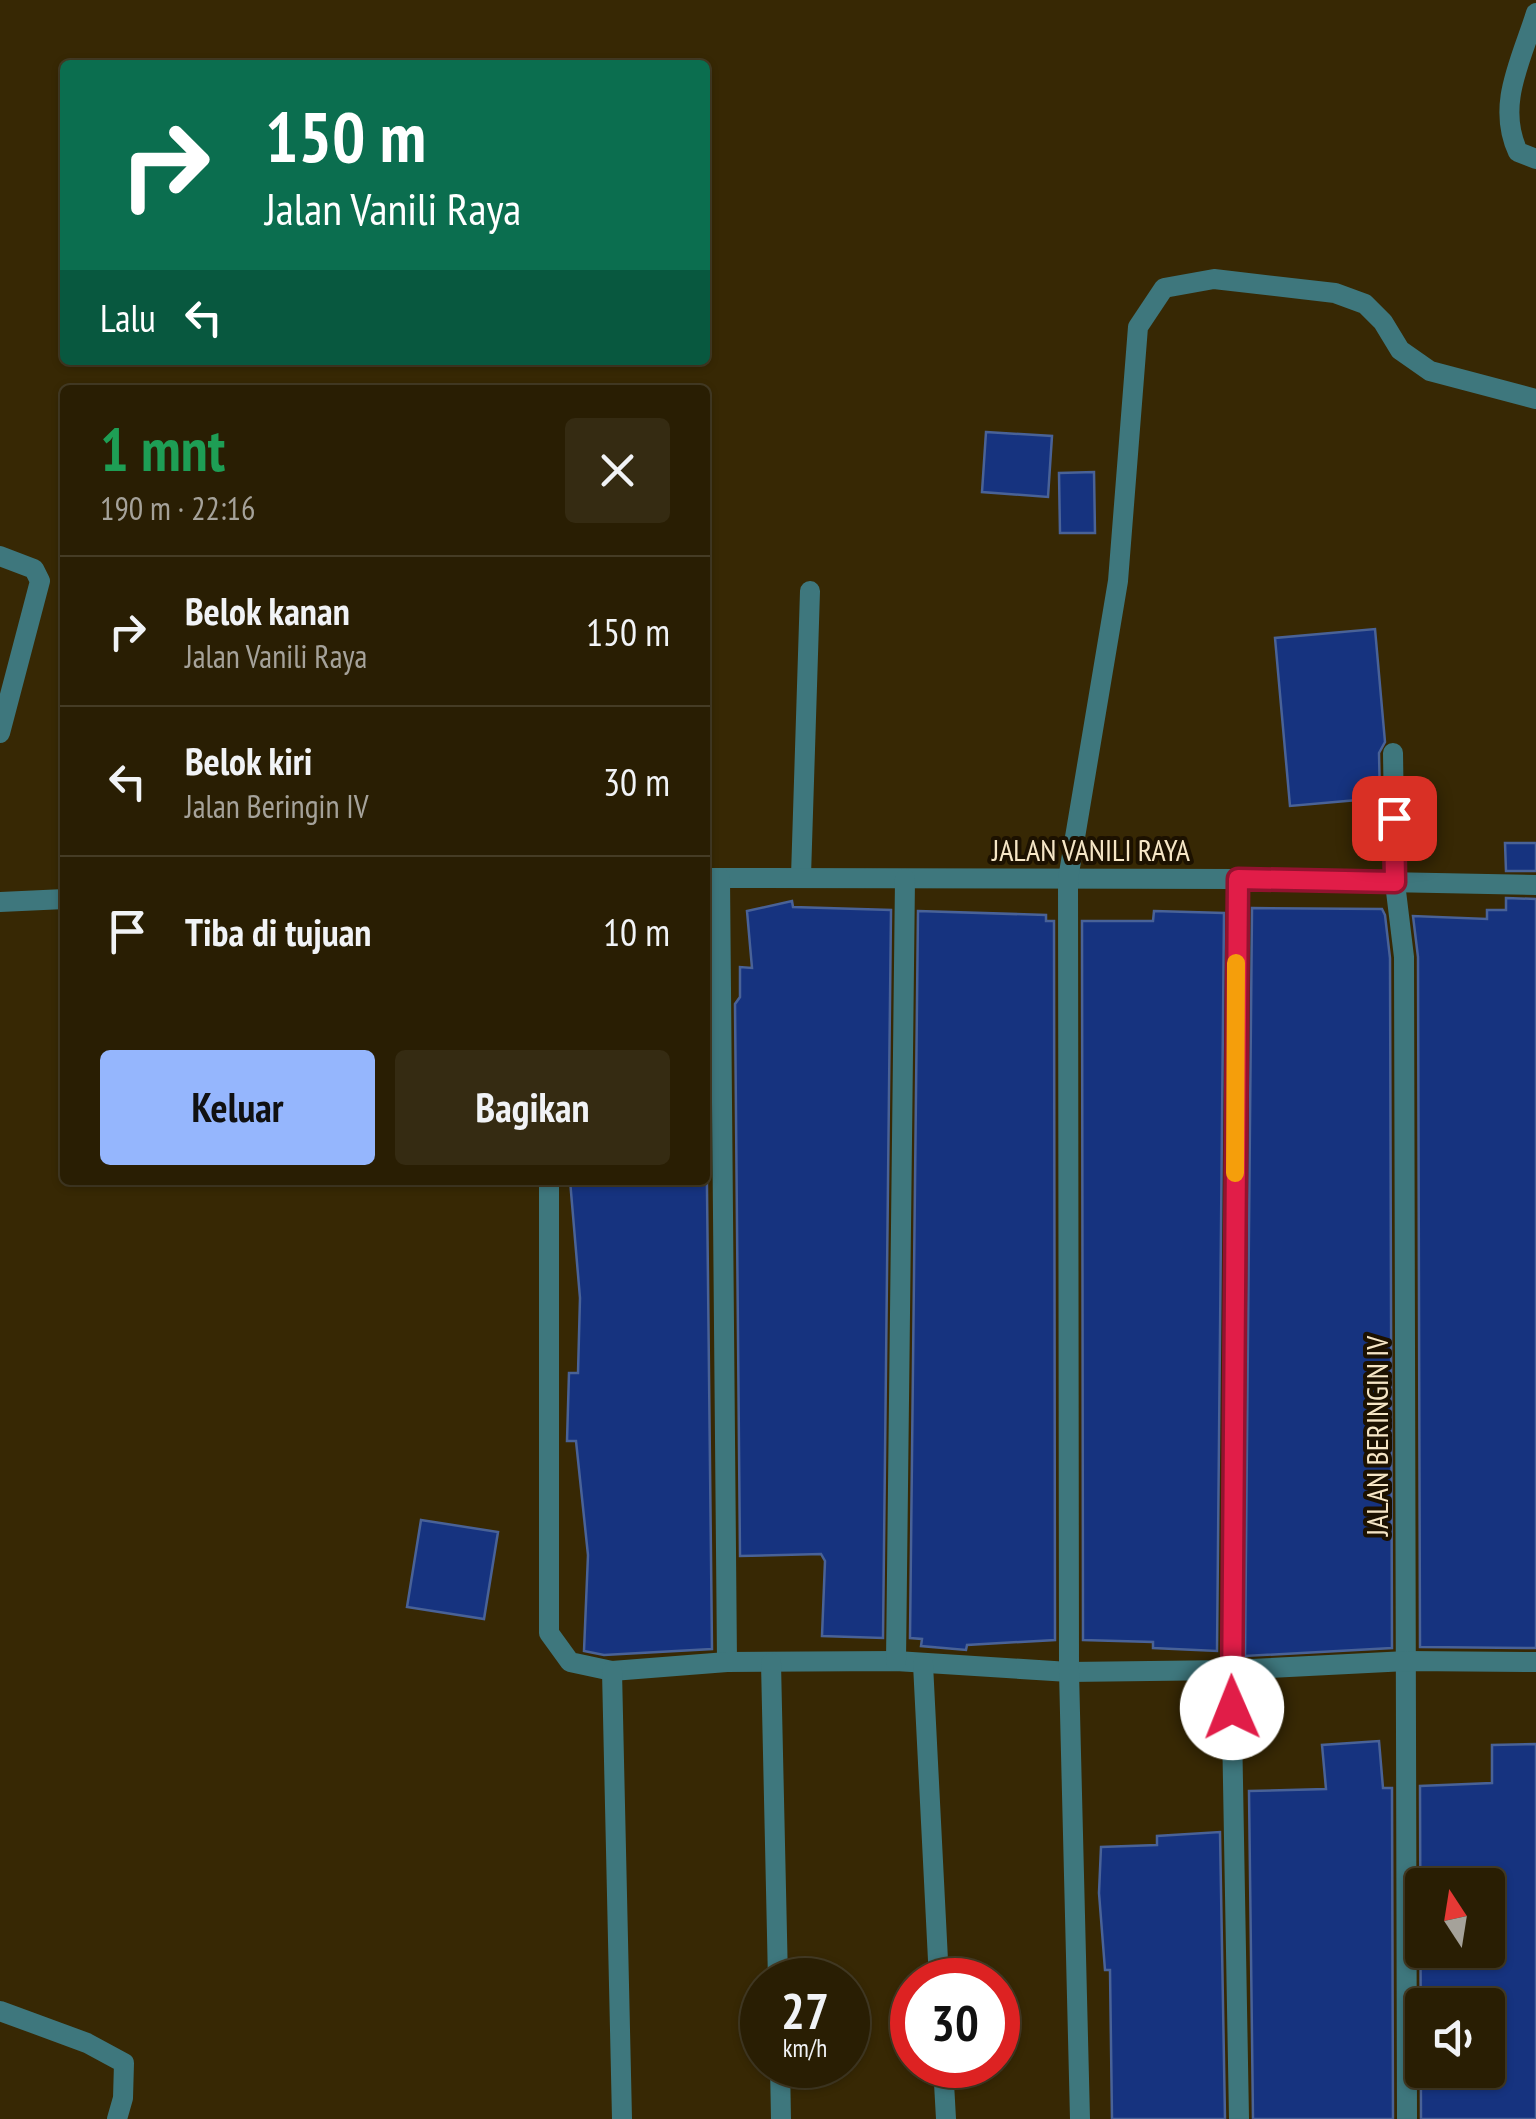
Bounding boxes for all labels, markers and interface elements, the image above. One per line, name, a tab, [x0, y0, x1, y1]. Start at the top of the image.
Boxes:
text: 150 m	[265, 91, 426, 181]
icon: right	[100, 100, 230, 230]
text: Jalan Vanili Raya	[265, 179, 521, 237]
icon: left	[176, 290, 231, 345]
text: Lalu	[100, 293, 156, 342]
text: 1 mnt	[100, 410, 225, 488]
button: close	[565, 418, 670, 523]
text: 190 m · 22:16	[100, 487, 255, 529]
text: Belok kanan	[185, 586, 350, 635]
icon: right	[100, 604, 155, 659]
text: 150 m	[586, 607, 670, 656]
text: Jalan Vanili Raya	[185, 635, 367, 677]
text: Belok kiri	[185, 736, 312, 785]
icon: left	[100, 754, 155, 809]
text: 30 m	[603, 757, 670, 806]
pin	[1352, 776, 1437, 861]
text: Jalan Beringin IV	[185, 785, 369, 827]
icon: arrive	[1367, 791, 1422, 846]
street label: JALAN VANILI RAYA	[991, 830, 1191, 869]
icon: arrive	[100, 904, 155, 959]
text: Tiba di tujuan	[185, 907, 371, 956]
text: 10 m	[603, 907, 670, 956]
button: Keluar	[100, 1050, 375, 1165]
button: Bagikan	[395, 1050, 670, 1165]
street label: JALAN BERINGIN IV	[1357, 1336, 1396, 1537]
position arrow	[1180, 1656, 1284, 1760]
north arrow	[1405, 1868, 1505, 1968]
map controls	[1405, 1868, 1505, 2088]
speed limit sign: 30	[890, 1958, 1020, 2088]
text: 27	[781, 1978, 829, 2043]
button: sound	[1405, 1988, 1505, 2088]
text: km/h	[783, 2032, 827, 2064]

